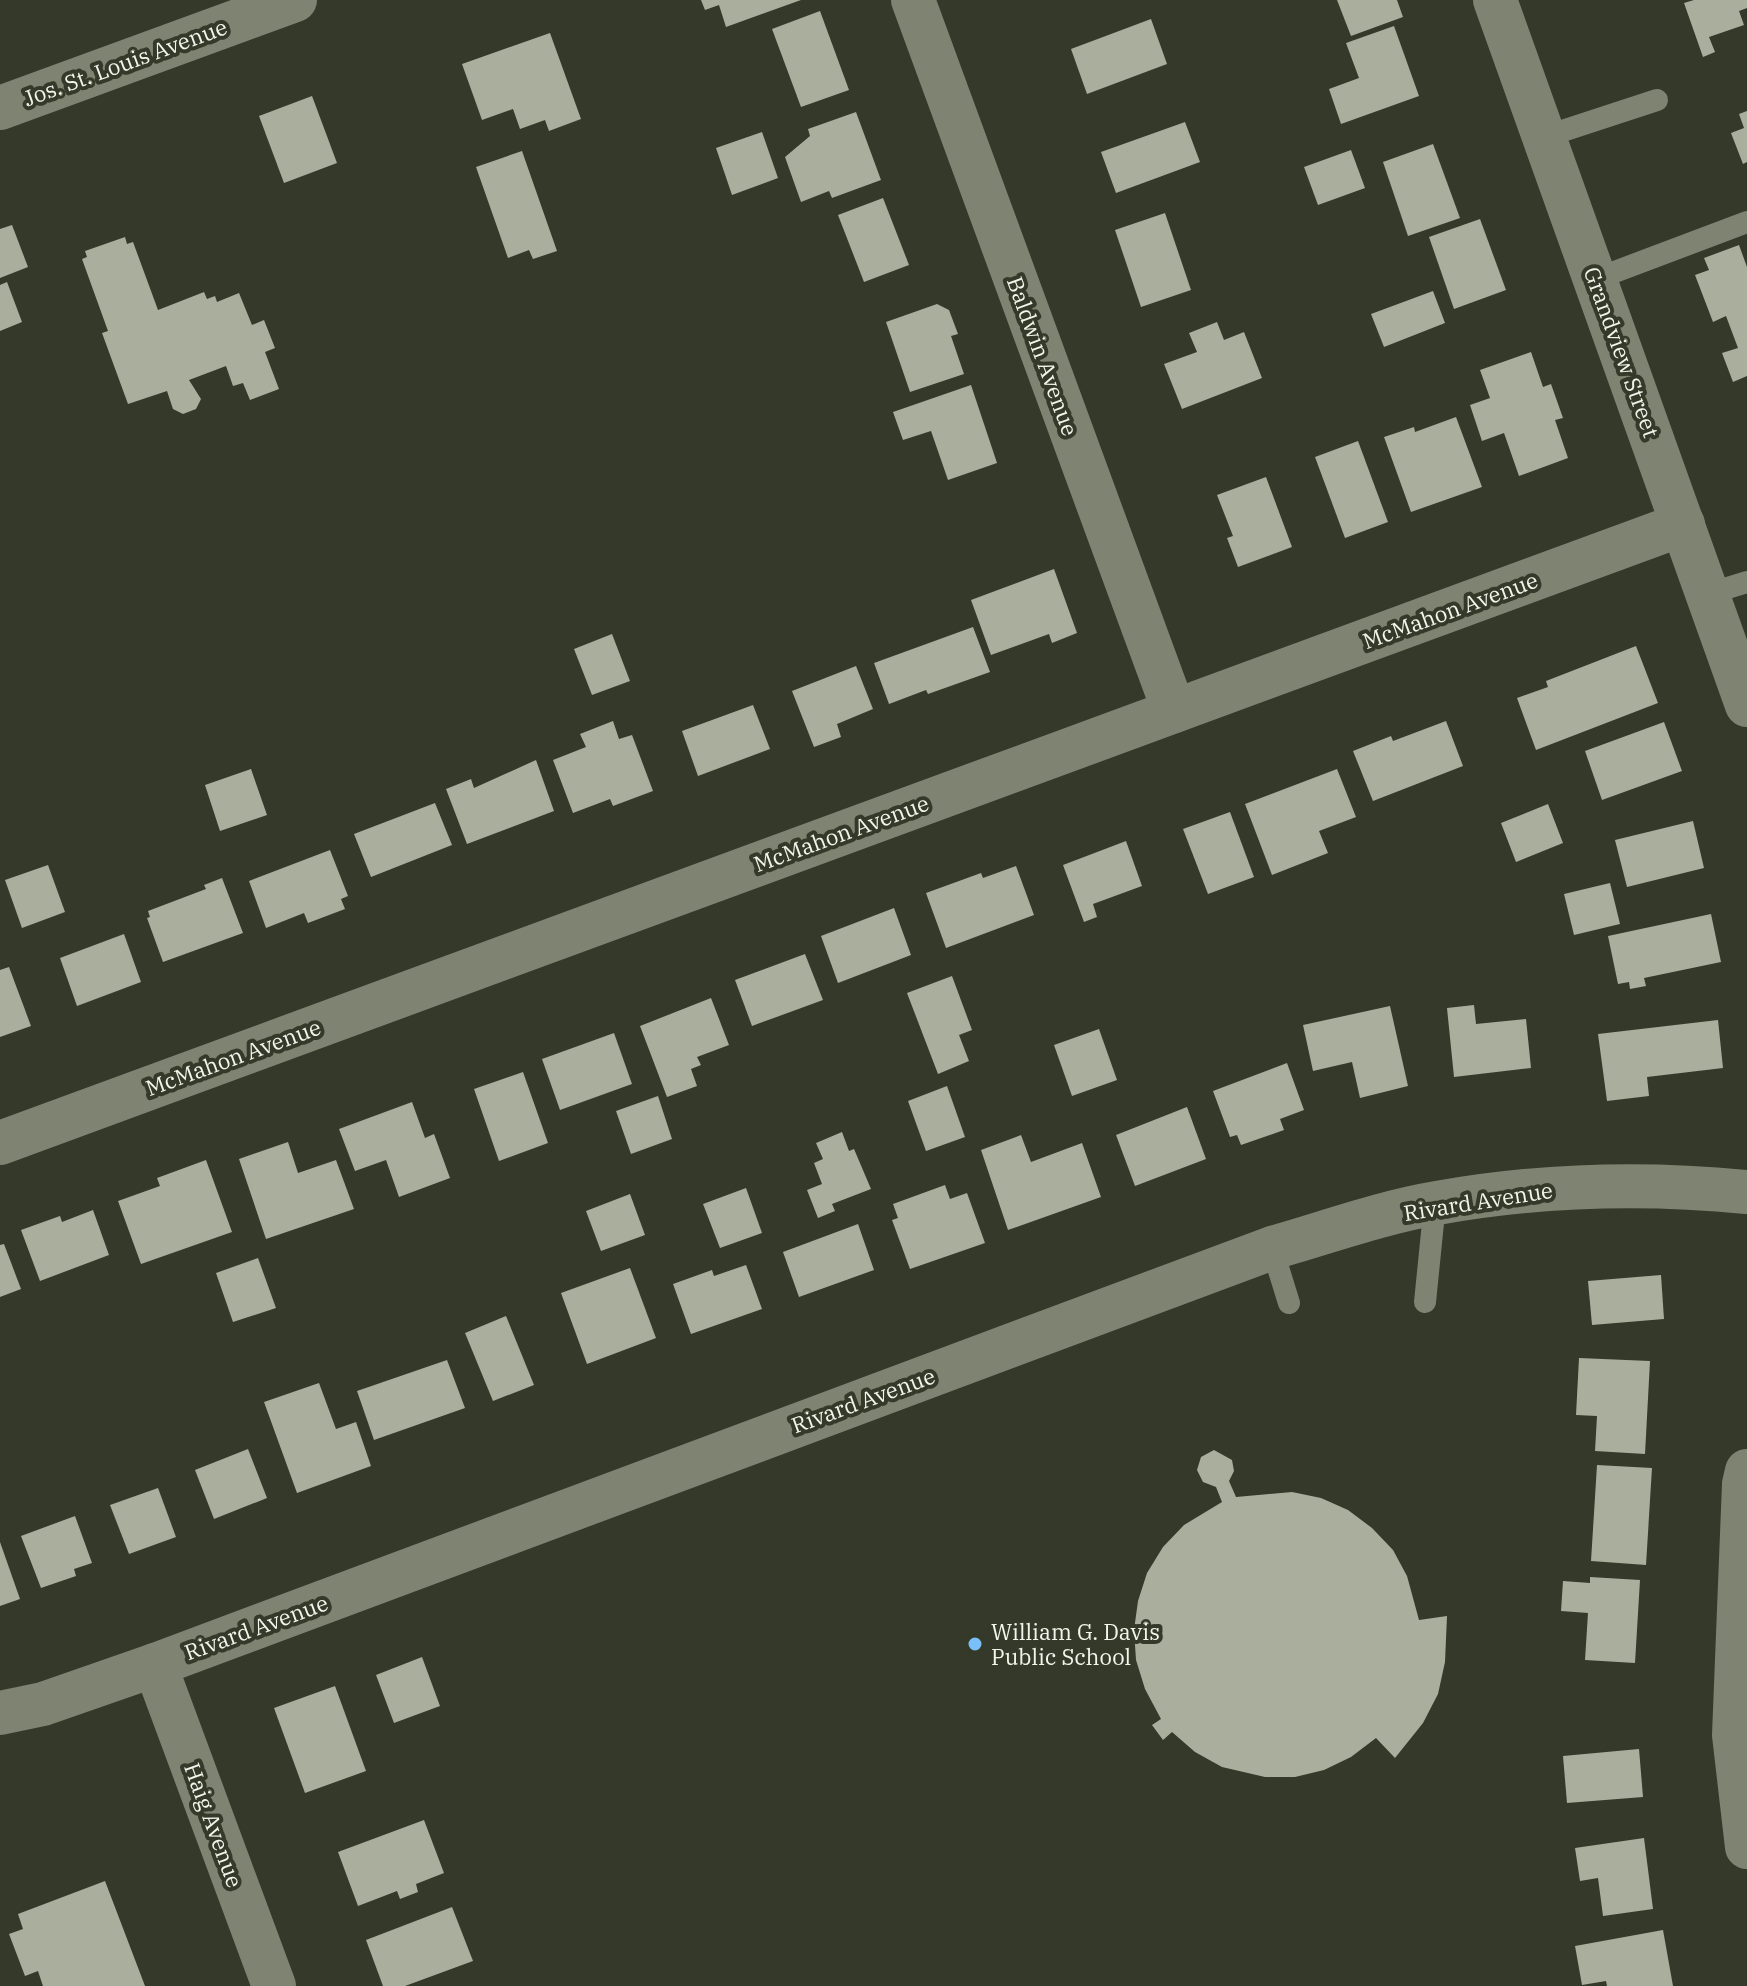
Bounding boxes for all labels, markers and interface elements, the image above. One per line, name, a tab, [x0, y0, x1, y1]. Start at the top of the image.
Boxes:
street label: Jos. St. Louis Avenue	[19, 12, 231, 112]
street label: Grandview Street	[1578, 263, 1666, 442]
street label: Baldwin Avenue	[1001, 272, 1085, 440]
street label: McMahon Avenue	[1358, 565, 1542, 655]
street label: McMahon Avenue	[749, 788, 933, 878]
street label: McMahon Avenue	[141, 1012, 325, 1102]
street label: Rivard Avenue	[1401, 1175, 1555, 1227]
street label: Rivard Avenue	[787, 1361, 939, 1439]
street label: Rivard Avenue	[180, 1588, 332, 1666]
place label: William G. Davis Public School	[991, 1617, 1160, 1671]
marker: William G. Davis Public School	[966, 1635, 984, 1653]
street label: Haig Avenue	[178, 1759, 250, 1891]

